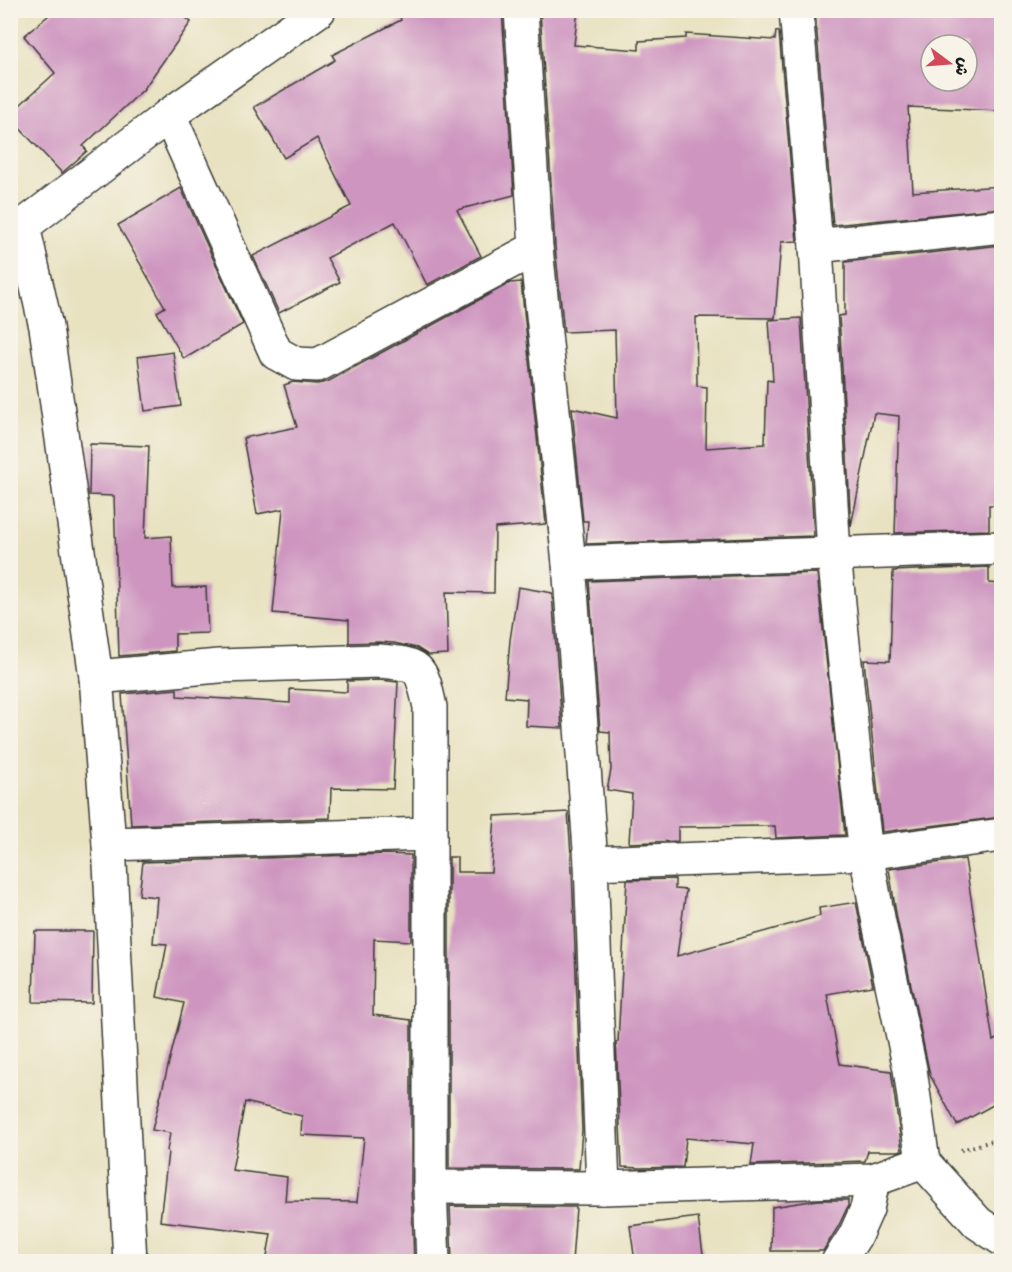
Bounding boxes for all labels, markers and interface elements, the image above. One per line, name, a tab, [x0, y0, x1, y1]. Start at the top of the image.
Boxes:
north arrow	[919, 33, 979, 93]
text: ش	[948, 55, 974, 78]

